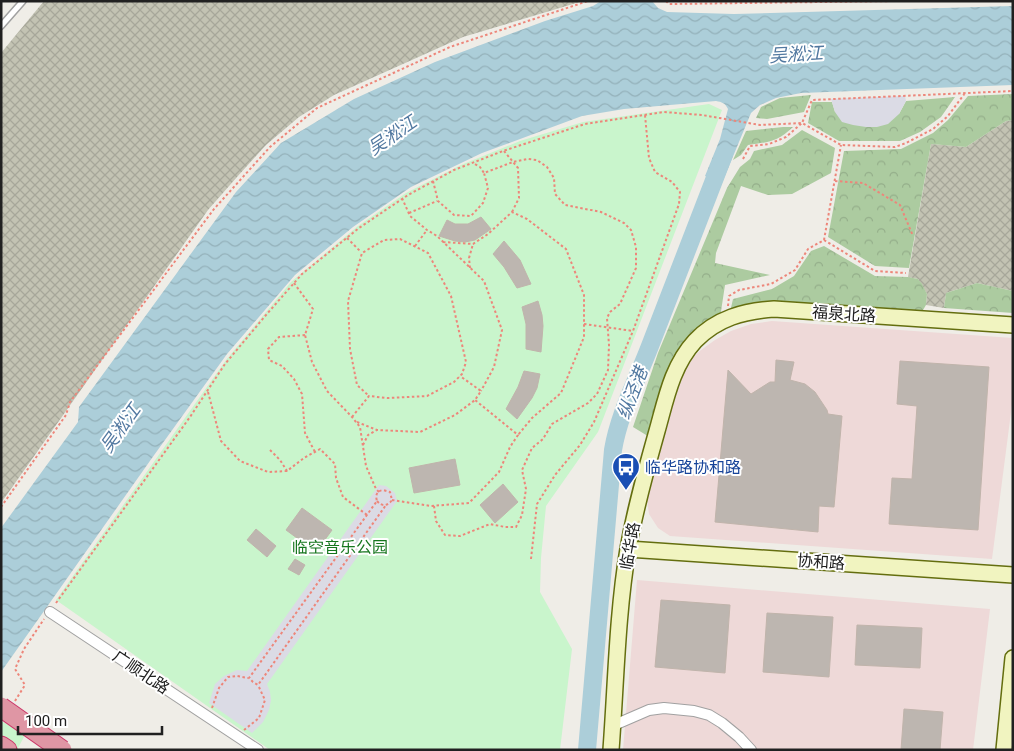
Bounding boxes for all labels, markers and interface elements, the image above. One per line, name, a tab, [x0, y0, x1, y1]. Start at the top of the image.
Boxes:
water label: 吴淞江	[768, 42, 826, 66]
water label: 吴淞江	[364, 110, 422, 159]
street label: 福泉北路	[811, 302, 877, 326]
water label: 纵泾港	[613, 361, 653, 422]
water label: 吴淞江	[96, 398, 146, 456]
bus stop icon: 临华路协和路	[611, 452, 641, 491]
place label: 临华路协和路	[645, 458, 741, 477]
street label: 临华路	[616, 521, 644, 571]
park label: 临空音乐公园	[292, 538, 388, 557]
street label: 协和路	[796, 551, 846, 573]
street label: 广顺北路	[109, 646, 173, 698]
scale bar	[18, 704, 161, 736]
text: 100 m	[25, 712, 67, 730]

